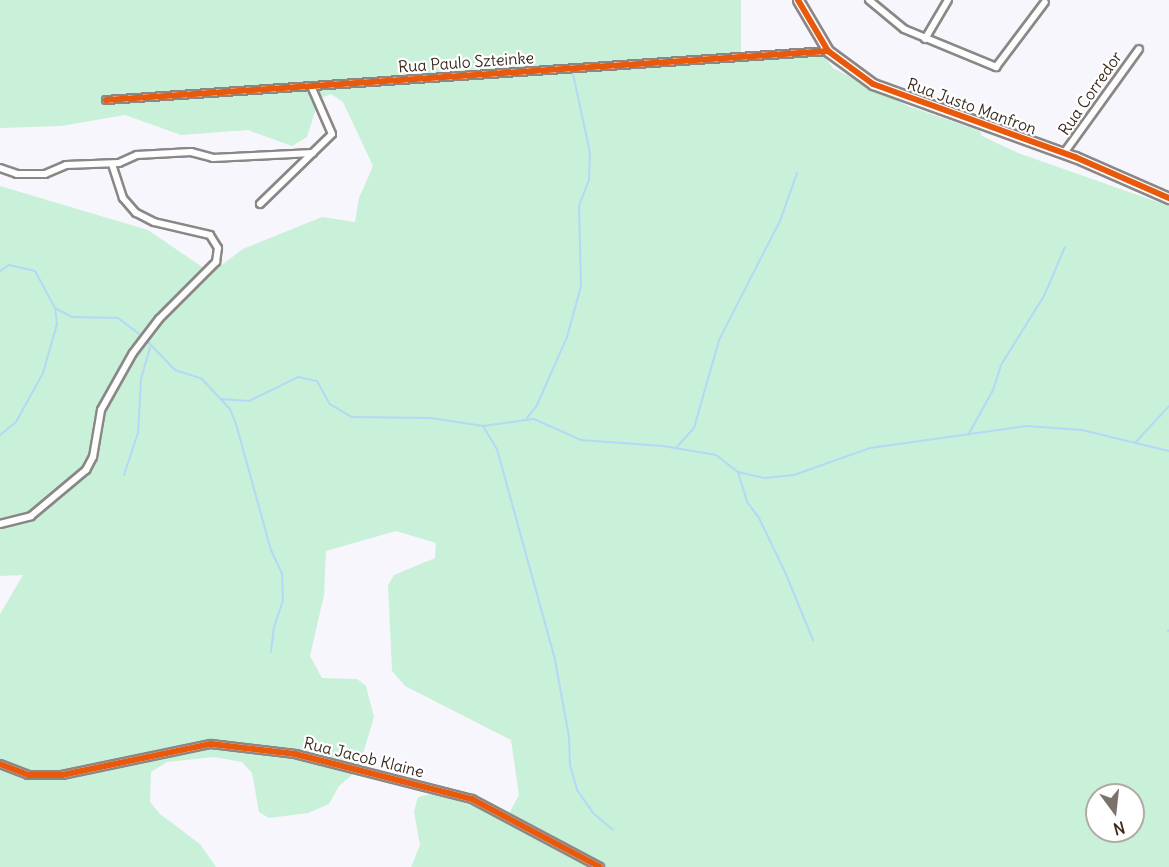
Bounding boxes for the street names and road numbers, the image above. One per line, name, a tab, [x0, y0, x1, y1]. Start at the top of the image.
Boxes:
street label: Rua Corredor	[1054, 47, 1126, 139]
street label: Rua Paulo Szteinke	[397, 48, 535, 76]
street label: Rua Justo Manfron	[905, 74, 1039, 138]
street label: Rua Jacob Klaine	[302, 733, 426, 781]

